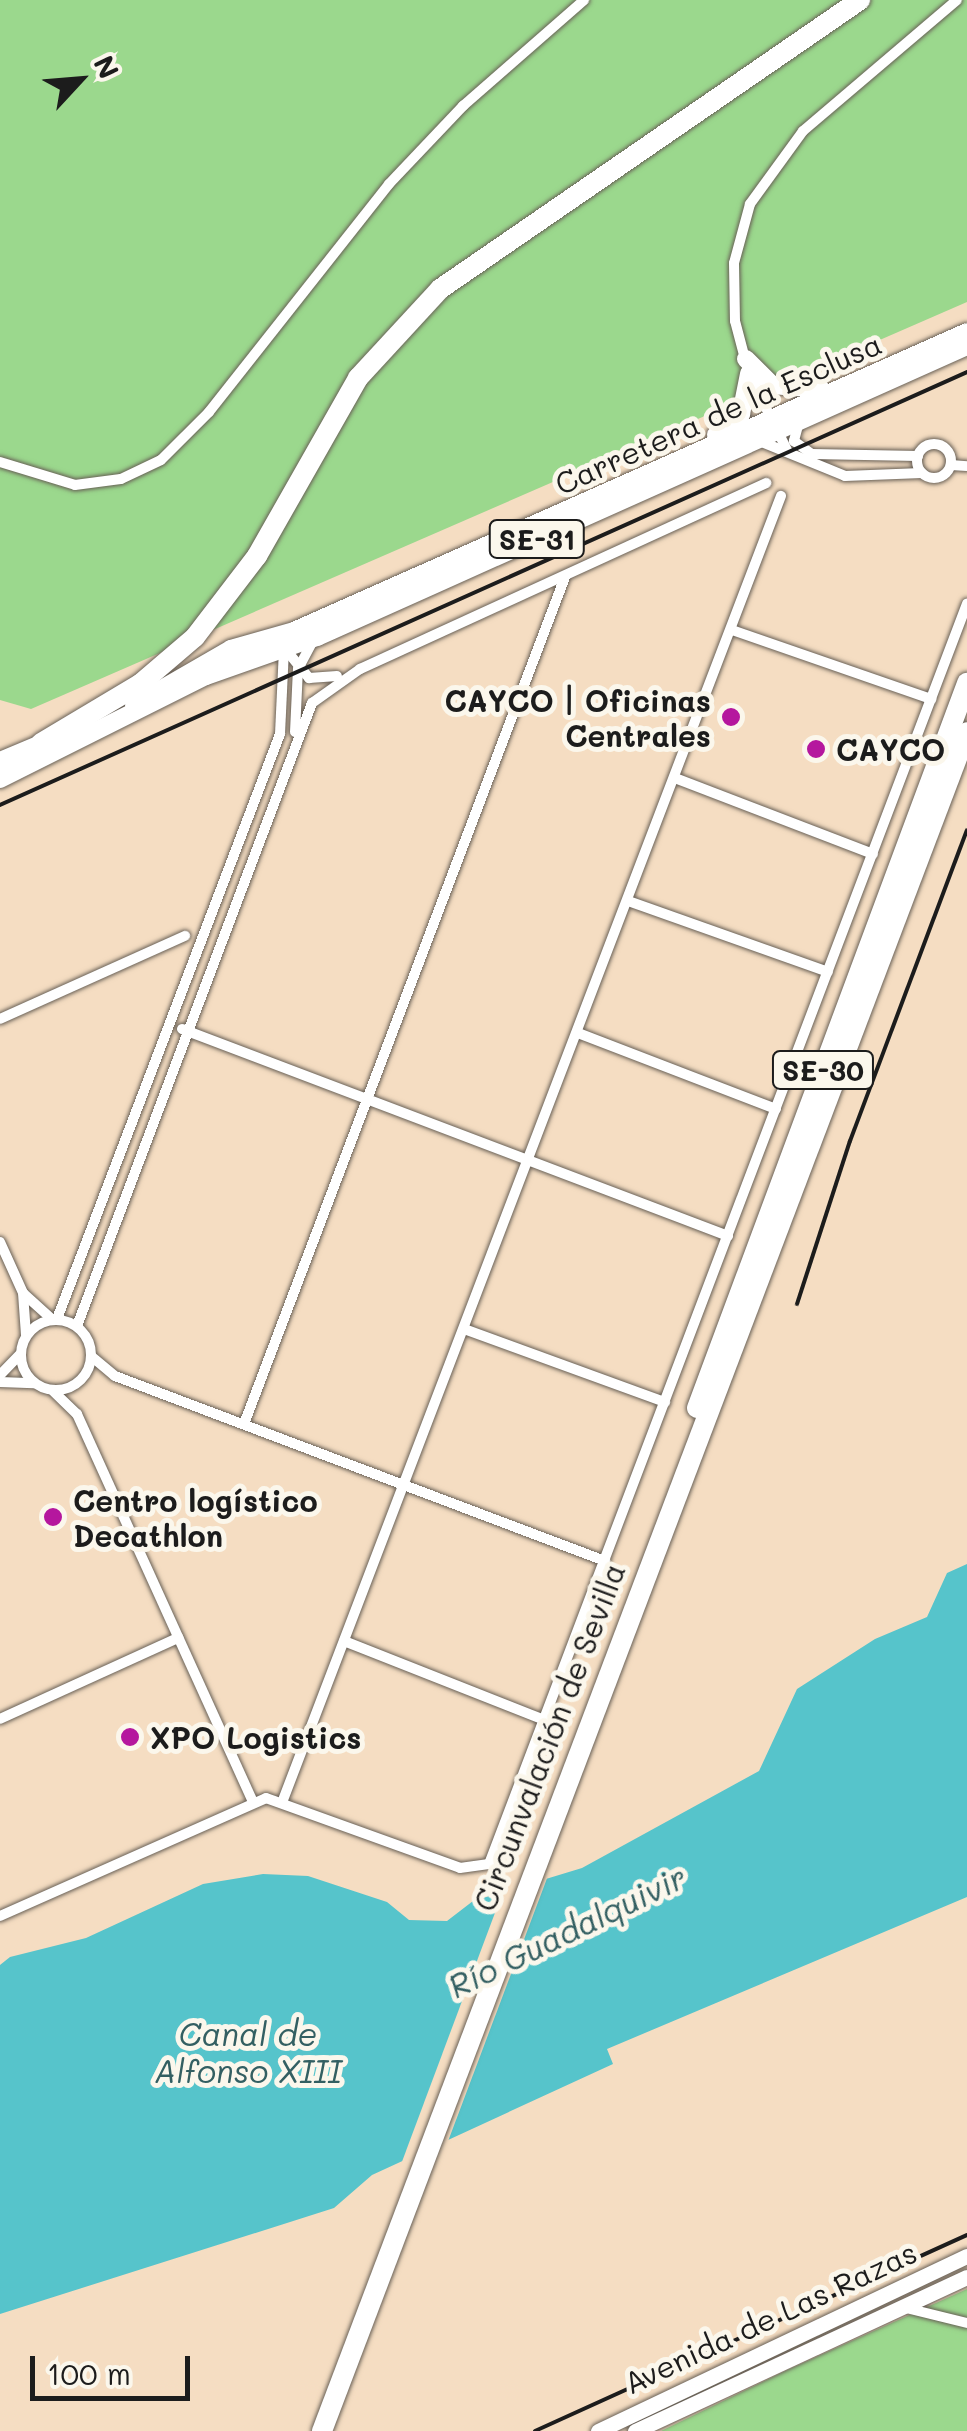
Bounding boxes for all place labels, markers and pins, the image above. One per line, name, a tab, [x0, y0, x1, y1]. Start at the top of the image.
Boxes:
place label: CAYCO | Oficinas Centrales	[444, 682, 711, 752]
marker: CAYCO | Oficinas Centrales	[720, 706, 742, 728]
place label: CAYCO	[836, 731, 945, 767]
marker: CAYCO	[805, 738, 827, 760]
place label: Centro logístico Decathlon	[73, 1482, 318, 1552]
marker: Centro logístico Decathlon	[42, 1506, 64, 1528]
place label: XPO Logistics	[150, 1719, 361, 1755]
marker: XPO Logistics	[119, 1726, 141, 1748]

